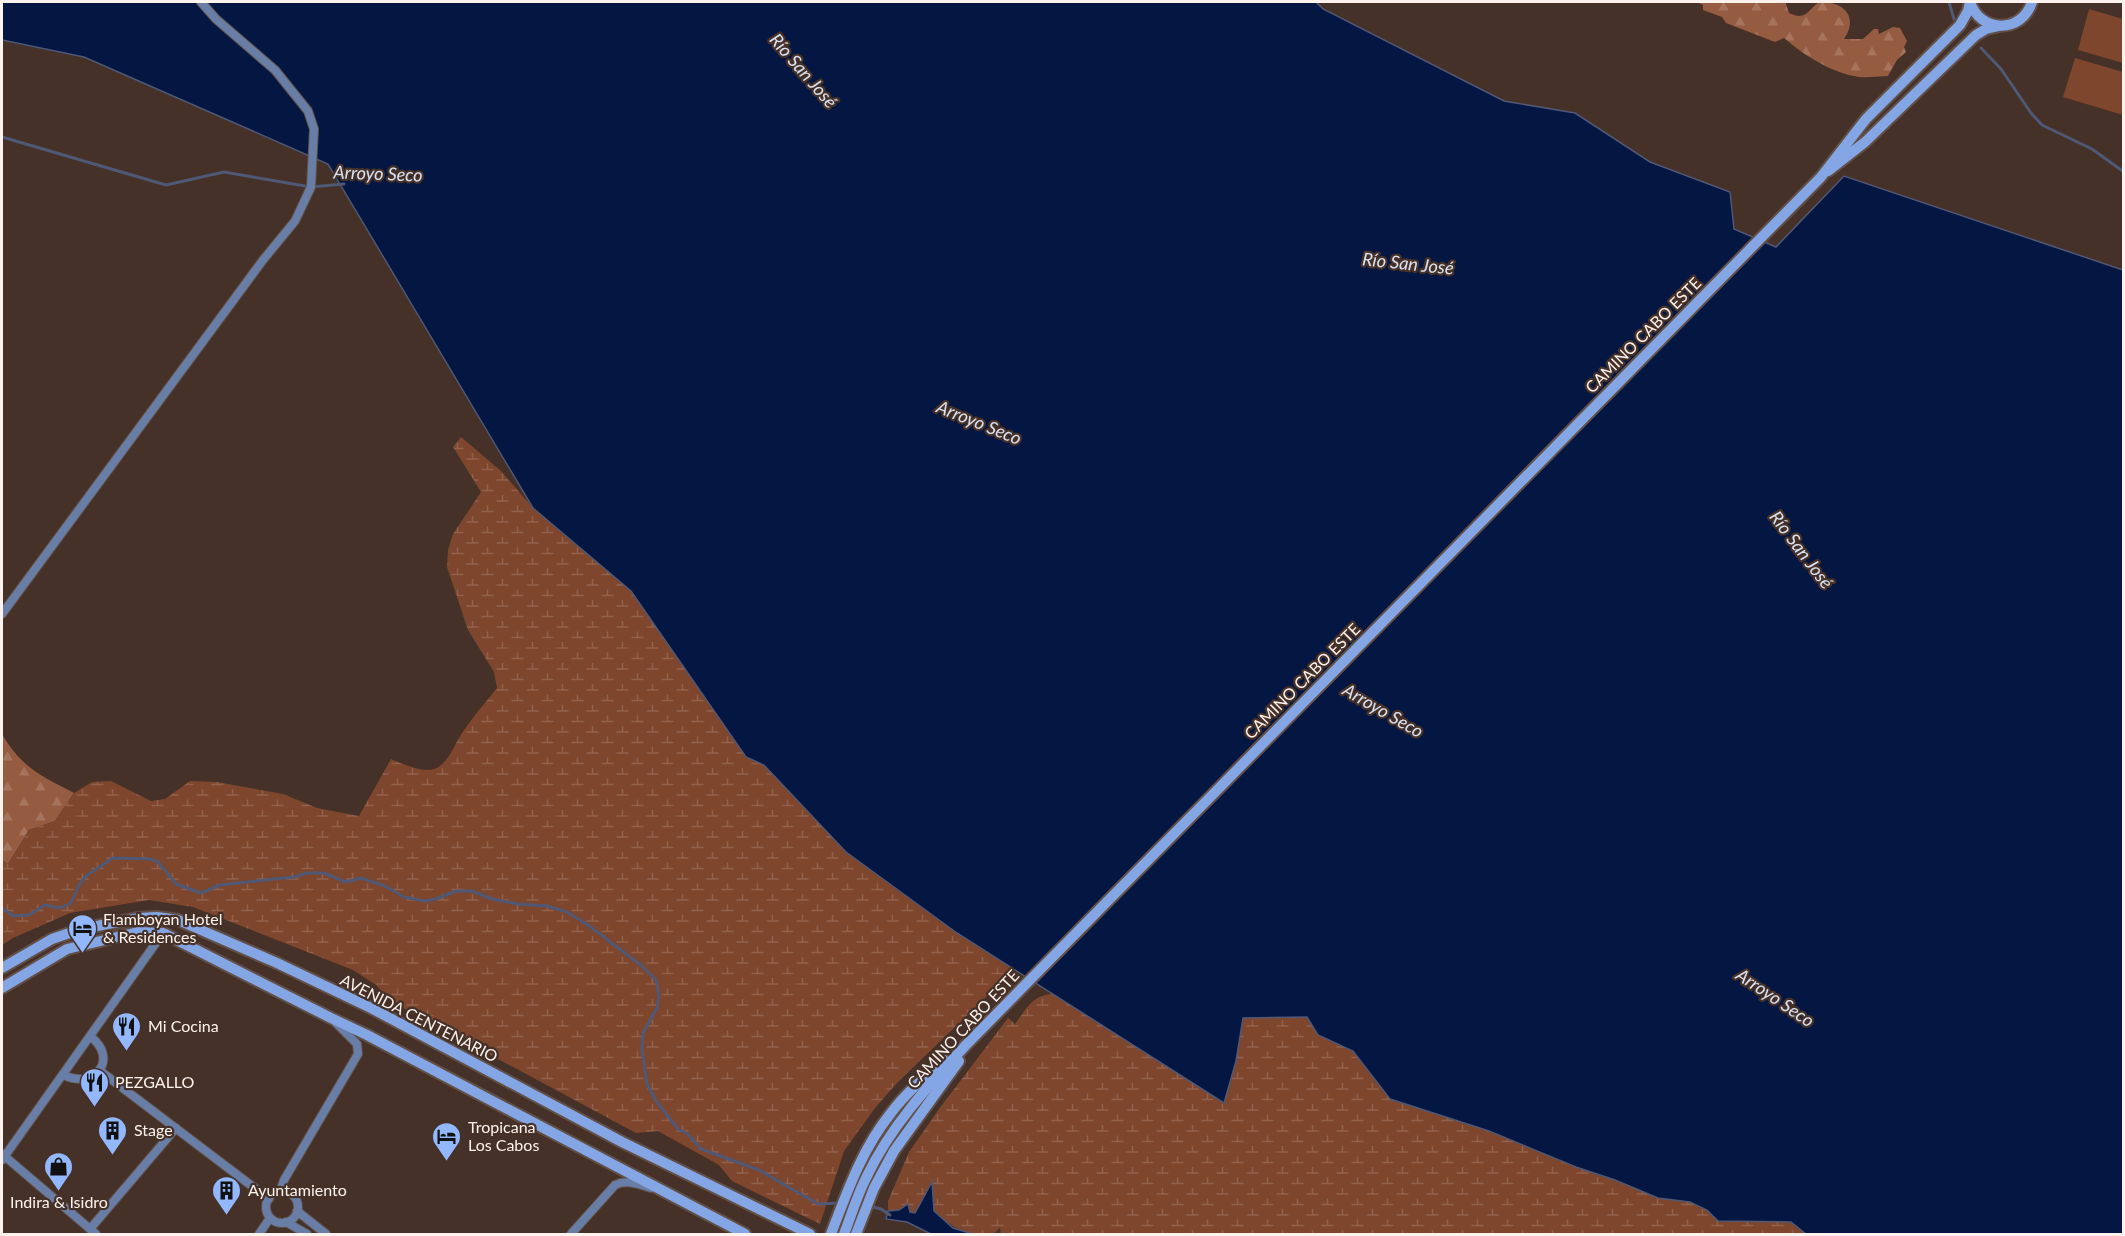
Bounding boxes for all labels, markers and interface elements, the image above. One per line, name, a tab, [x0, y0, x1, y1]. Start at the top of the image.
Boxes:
water label: Río San José	[765, 29, 842, 112]
water label: Arroyo Seco	[332, 160, 423, 186]
water label: Río San José	[1361, 247, 1455, 279]
street label: CAMINO CABO ESTE	[1581, 273, 1704, 396]
water label: Arroyo Seco	[933, 395, 1025, 449]
water label: Río San José	[1765, 506, 1838, 593]
street label: CAMINO CABO ESTE	[1240, 619, 1363, 742]
water label: Arroyo Seco	[1338, 678, 1428, 742]
place label: Flamboyan Hotel & Residences	[103, 909, 222, 946]
hotel icon: Flamboyan Hotel & Residences	[66, 912, 98, 954]
water label: Arroyo Seco	[1732, 963, 1819, 1031]
street label: CAMINO CABO ESTE	[903, 965, 1023, 1092]
street label: AVENIDA CENTENARIO	[337, 970, 501, 1066]
restaurant icon: Mi Cocina	[111, 1010, 143, 1052]
place label: Mi Cocina	[148, 1016, 219, 1035]
restaurant icon: PEZGALLO	[78, 1066, 110, 1108]
place label: PEZGALLO	[115, 1072, 195, 1091]
building icon: Stage	[97, 1114, 129, 1156]
place label: Tropicana Los Cabos	[468, 1117, 539, 1154]
place label: Stage	[134, 1120, 173, 1139]
hotel icon: Tropicana Los Cabos	[431, 1120, 463, 1162]
shop icon: Indira & Isidro	[43, 1150, 75, 1192]
building icon: Ayuntamiento	[211, 1174, 243, 1216]
place label: Ayuntamiento	[248, 1180, 347, 1199]
place label: Indira & Isidro	[10, 1192, 108, 1211]

